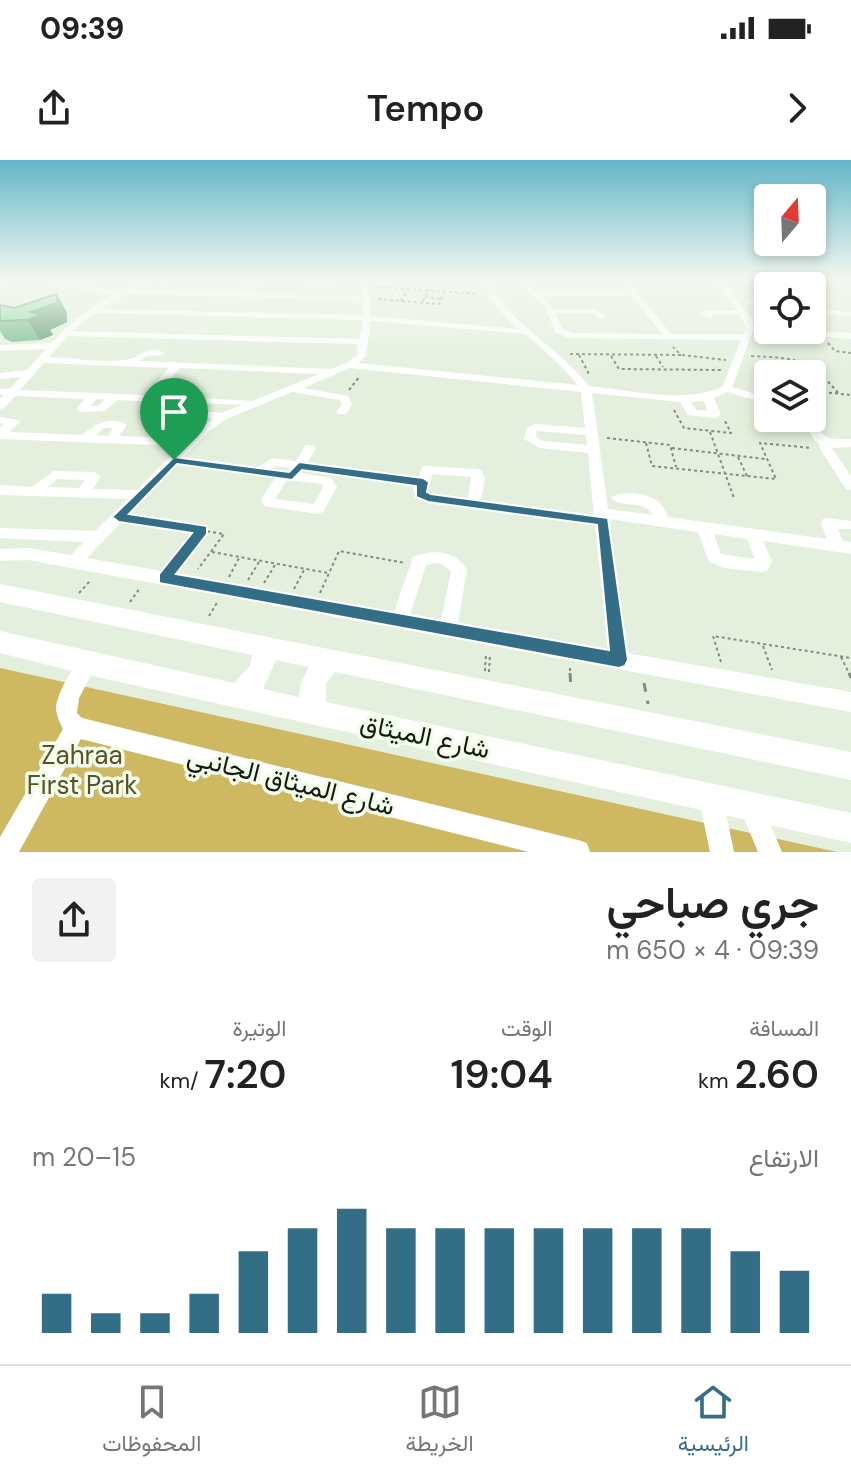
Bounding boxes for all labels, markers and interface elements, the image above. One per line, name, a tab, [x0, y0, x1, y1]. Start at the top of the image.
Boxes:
text: 09:39	[40, 9, 124, 48]
text: Tempo	[367, 85, 484, 132]
icon: share	[32, 86, 76, 130]
icon: forward	[775, 86, 819, 130]
north arrow	[754, 184, 826, 256]
map controls	[754, 184, 826, 432]
button: locate	[754, 272, 826, 344]
button: layers	[754, 360, 826, 432]
pin	[140, 378, 208, 460]
icon: arrive	[152, 390, 196, 434]
street label: شارع الميثاق	[357, 706, 493, 767]
park label: Zahraa First Park	[27, 738, 137, 802]
street label: شارع الميثاق الجانبي	[183, 739, 398, 827]
text: جري صباحي	[606, 874, 819, 932]
button: share	[32, 878, 116, 962]
text: 09:39 · 4 × 650 m	[606, 933, 819, 967]
text: الوتيرة	[233, 1014, 286, 1043]
text: الوقت	[501, 1014, 553, 1043]
text: المسافة	[749, 1014, 819, 1043]
text: 7:20	[205, 1048, 286, 1100]
text: 19:04	[450, 1048, 553, 1100]
text: 2.60	[734, 1048, 819, 1100]
text: /km	[159, 1066, 205, 1095]
text: km	[698, 1066, 734, 1095]
text: 15–20 m	[32, 1140, 136, 1174]
text: الارتفاع	[748, 1141, 819, 1175]
tab: المحفوظات	[102, 1380, 201, 1463]
tab: الخريطة	[405, 1380, 474, 1463]
tab: الرئيسية	[678, 1380, 749, 1463]

